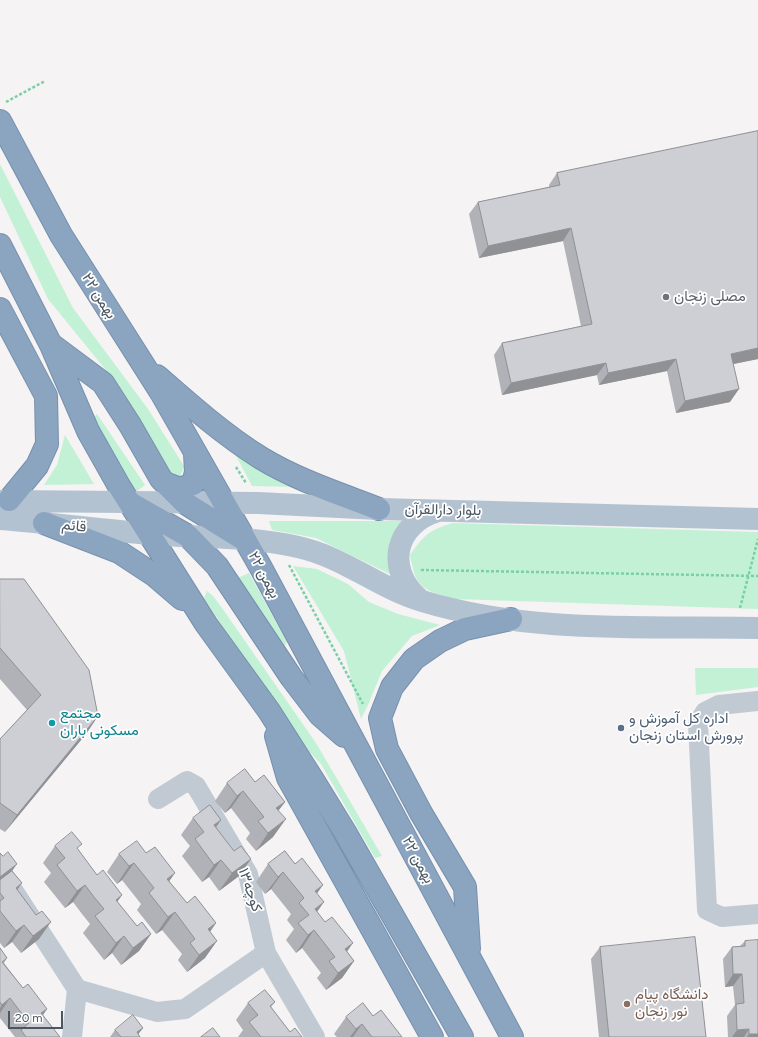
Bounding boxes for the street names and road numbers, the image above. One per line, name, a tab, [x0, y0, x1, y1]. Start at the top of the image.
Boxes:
street label: ۲۲ بهمن	[78, 270, 120, 322]
street label: بلوار دارالقرآن	[405, 500, 481, 520]
street label: قائم	[61, 516, 87, 536]
street label: ۲۲ بهمن	[244, 548, 284, 602]
street label: ۲۲ بهمن	[398, 833, 438, 887]
street label: کوچه۱۳	[234, 866, 266, 914]

